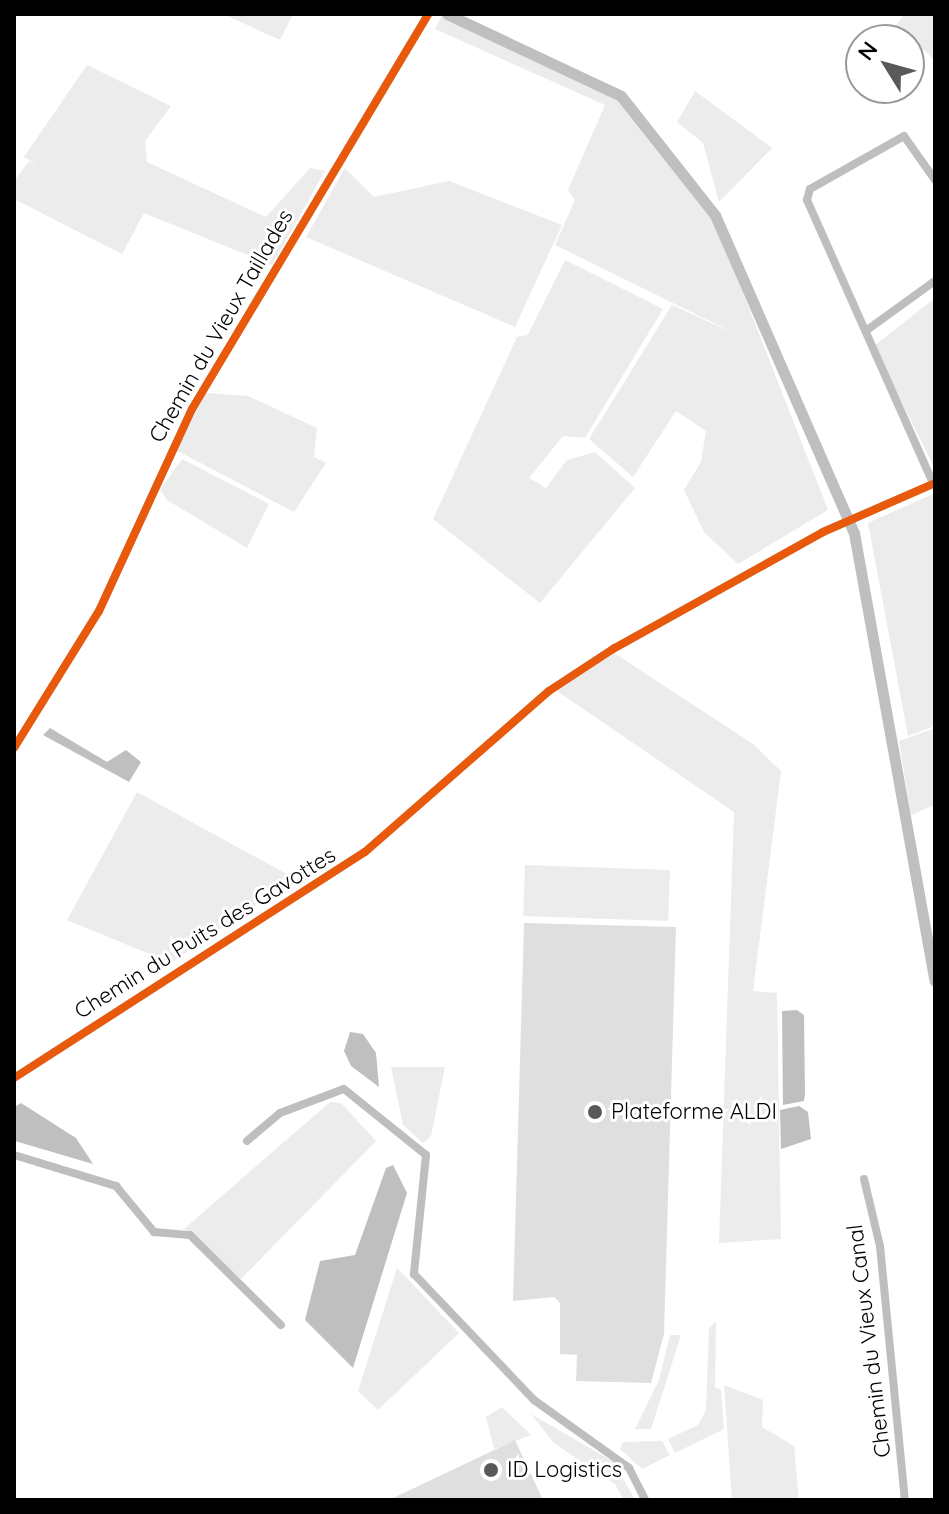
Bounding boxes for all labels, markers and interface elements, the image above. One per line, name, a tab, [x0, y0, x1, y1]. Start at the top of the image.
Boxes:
north arrow	[845, 24, 925, 104]
text: N	[851, 36, 883, 66]
street label: Chemin du Vieux Taillades	[143, 205, 299, 447]
street label: Chemin du Puits des Gavottes	[70, 842, 340, 1024]
place label: Plateforme ALDI	[611, 1099, 777, 1125]
marker: Plateforme ALDI	[586, 1103, 604, 1121]
street label: Chemin du Vieux Canal	[842, 1223, 896, 1459]
place label: ID Logistics	[507, 1457, 622, 1483]
marker: ID Logistics	[482, 1461, 500, 1479]

